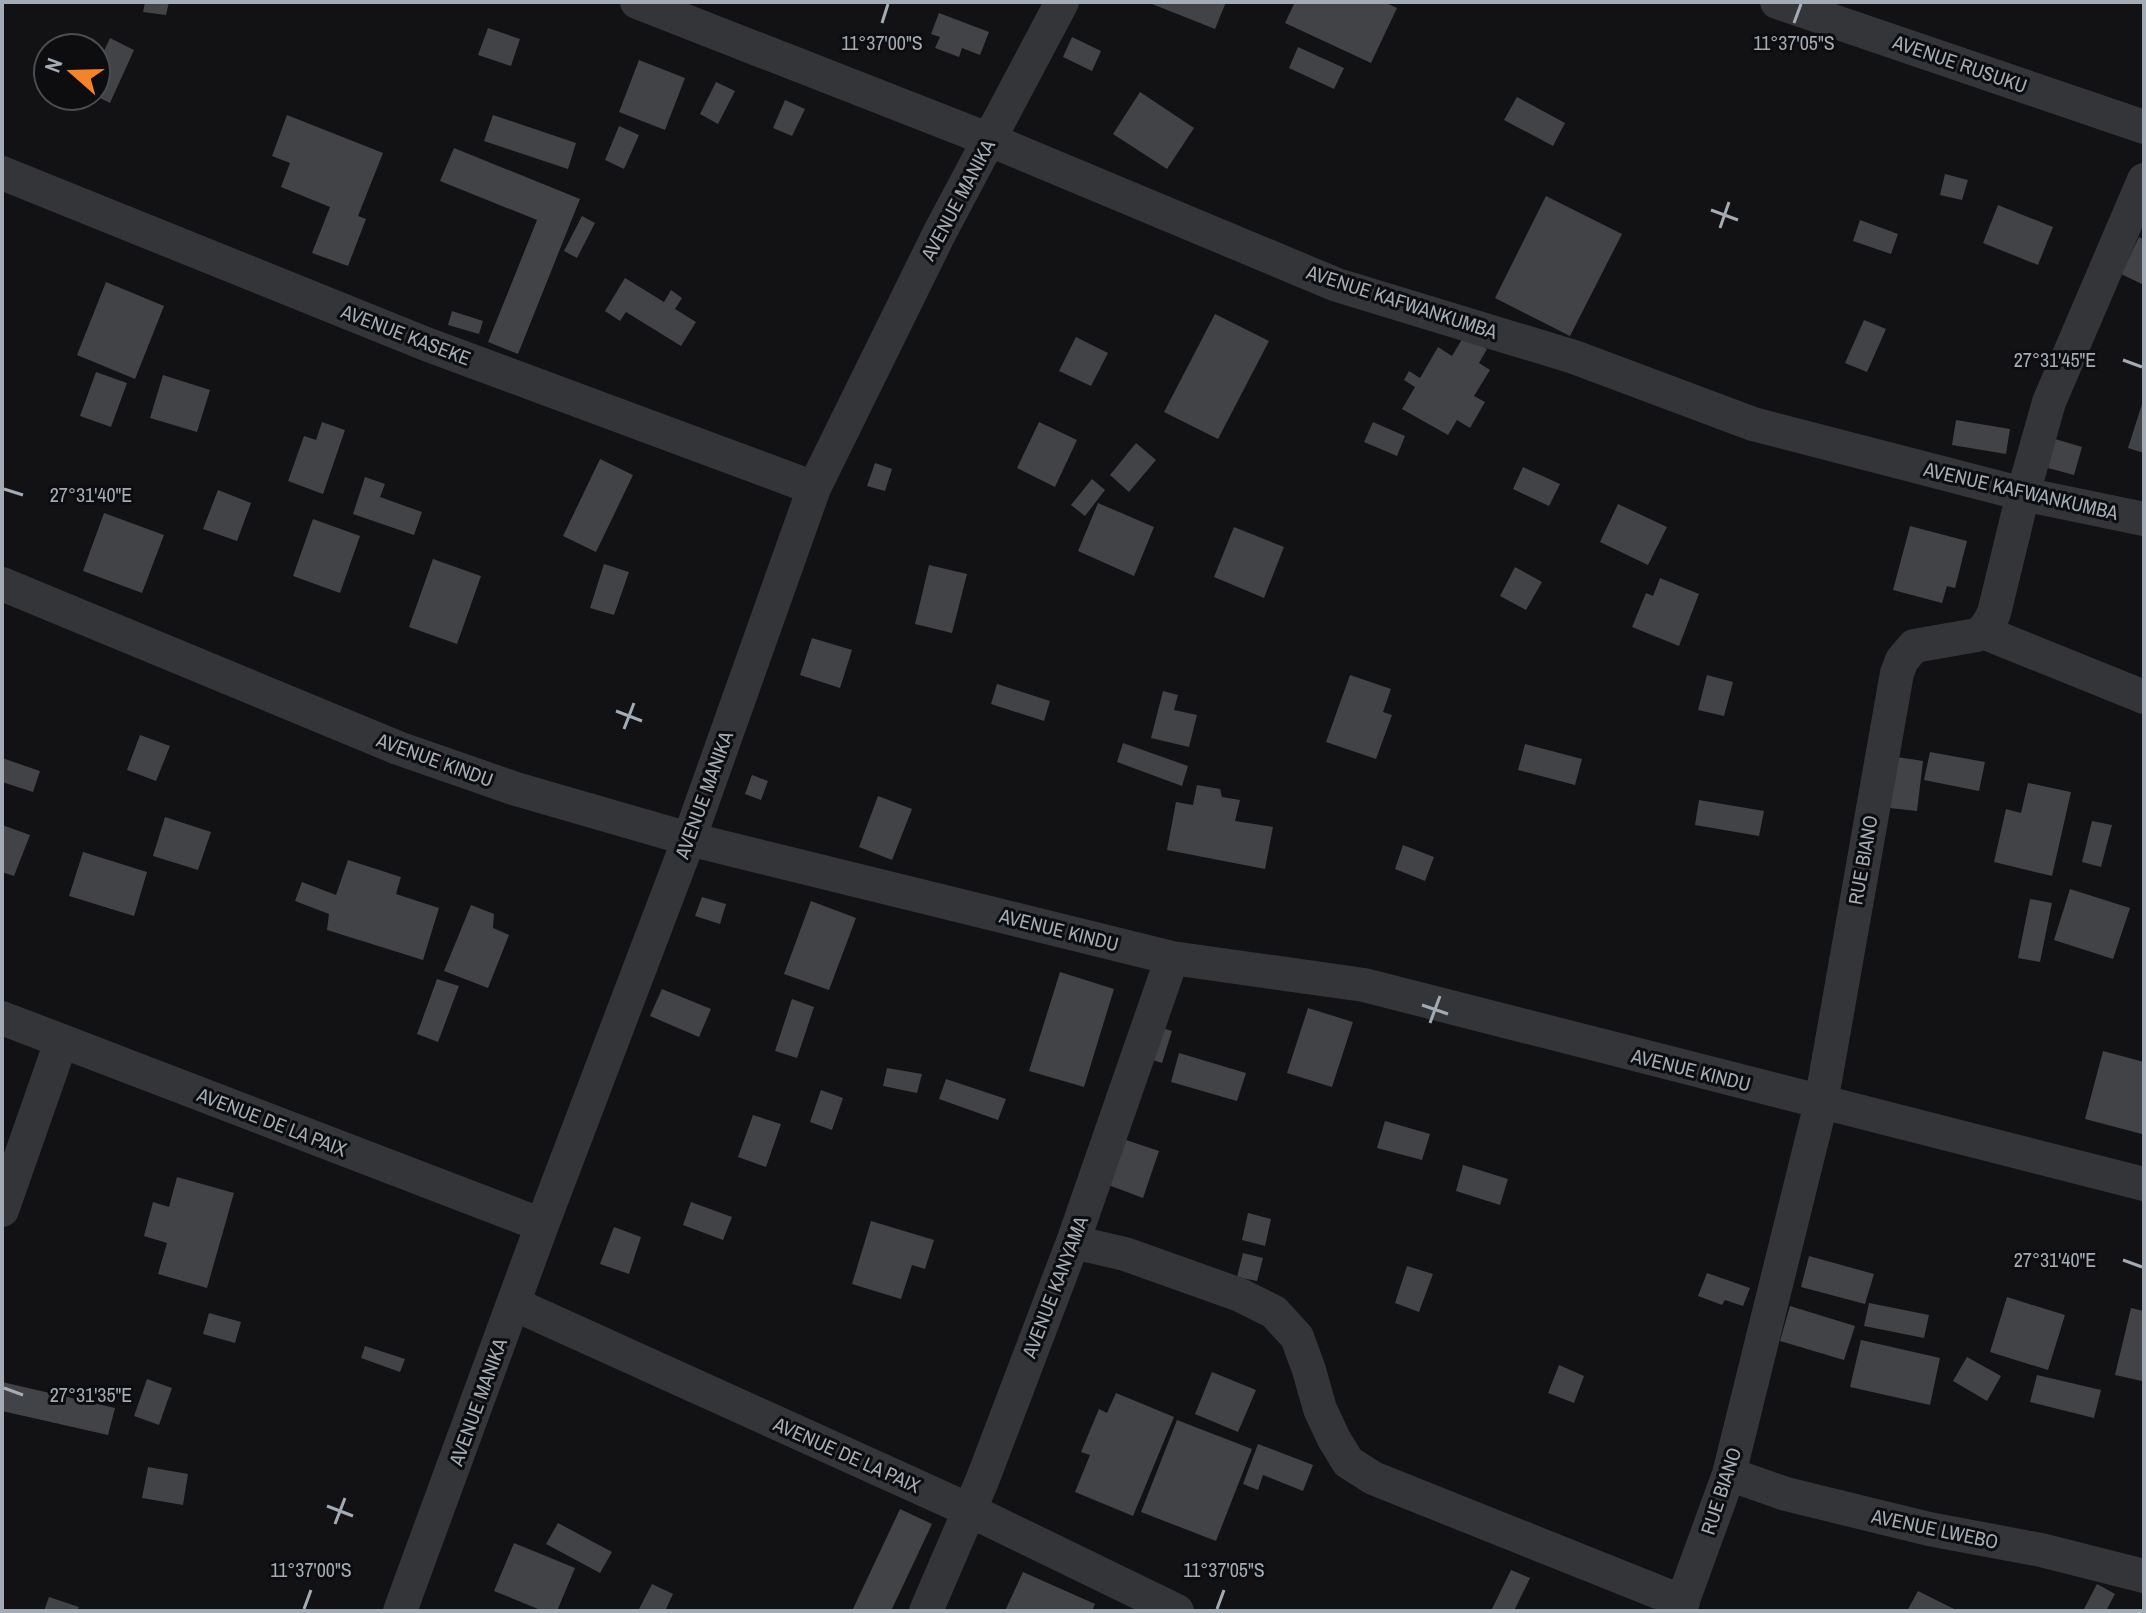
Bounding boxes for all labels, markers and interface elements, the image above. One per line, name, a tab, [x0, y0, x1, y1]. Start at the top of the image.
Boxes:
street label: AVENUE RUSUKU	[1889, 28, 2031, 99]
text: 11°37'00"S	[841, 29, 923, 56]
text: 11°37'05"S	[1753, 29, 1835, 56]
north arrow	[32, 32, 112, 112]
text: N	[37, 54, 70, 76]
street label: AVENUE MANIKA	[914, 134, 1001, 266]
street label: AVENUE KAFWANKUMBA	[1303, 258, 1501, 345]
street label: AVENUE KASEKE	[337, 297, 475, 372]
text: 27°31'45"E	[2014, 346, 2096, 373]
street label: AVENUE KAFWANKUMBA	[1920, 455, 2121, 526]
text: 27°31'40"E	[50, 481, 132, 508]
street label: AVENUE KINDU	[372, 726, 497, 793]
street label: AVENUE MANIKA	[668, 727, 739, 863]
street label: RUE BIANO	[1841, 813, 1884, 907]
street label: AVENUE KINDU	[996, 901, 1121, 957]
street label: AVENUE KINDU	[1628, 1041, 1753, 1097]
street label: AVENUE DE LA PAIX	[193, 1080, 351, 1162]
street label: AVENUE KANYAMA	[1015, 1212, 1094, 1363]
text: 27°31'40"E	[2014, 1246, 2096, 1273]
street label: AVENUE MANIKA	[442, 1334, 513, 1470]
text: 27°31'35"E	[50, 1381, 132, 1408]
street label: AVENUE DE LA PAIX	[769, 1410, 925, 1499]
street label: RUE BIANO	[1694, 1444, 1747, 1538]
street label: AVENUE LWEBO	[1868, 1502, 2001, 1555]
text: 11°37'00"S	[270, 1556, 352, 1583]
text: 11°37'05"S	[1183, 1556, 1265, 1583]

